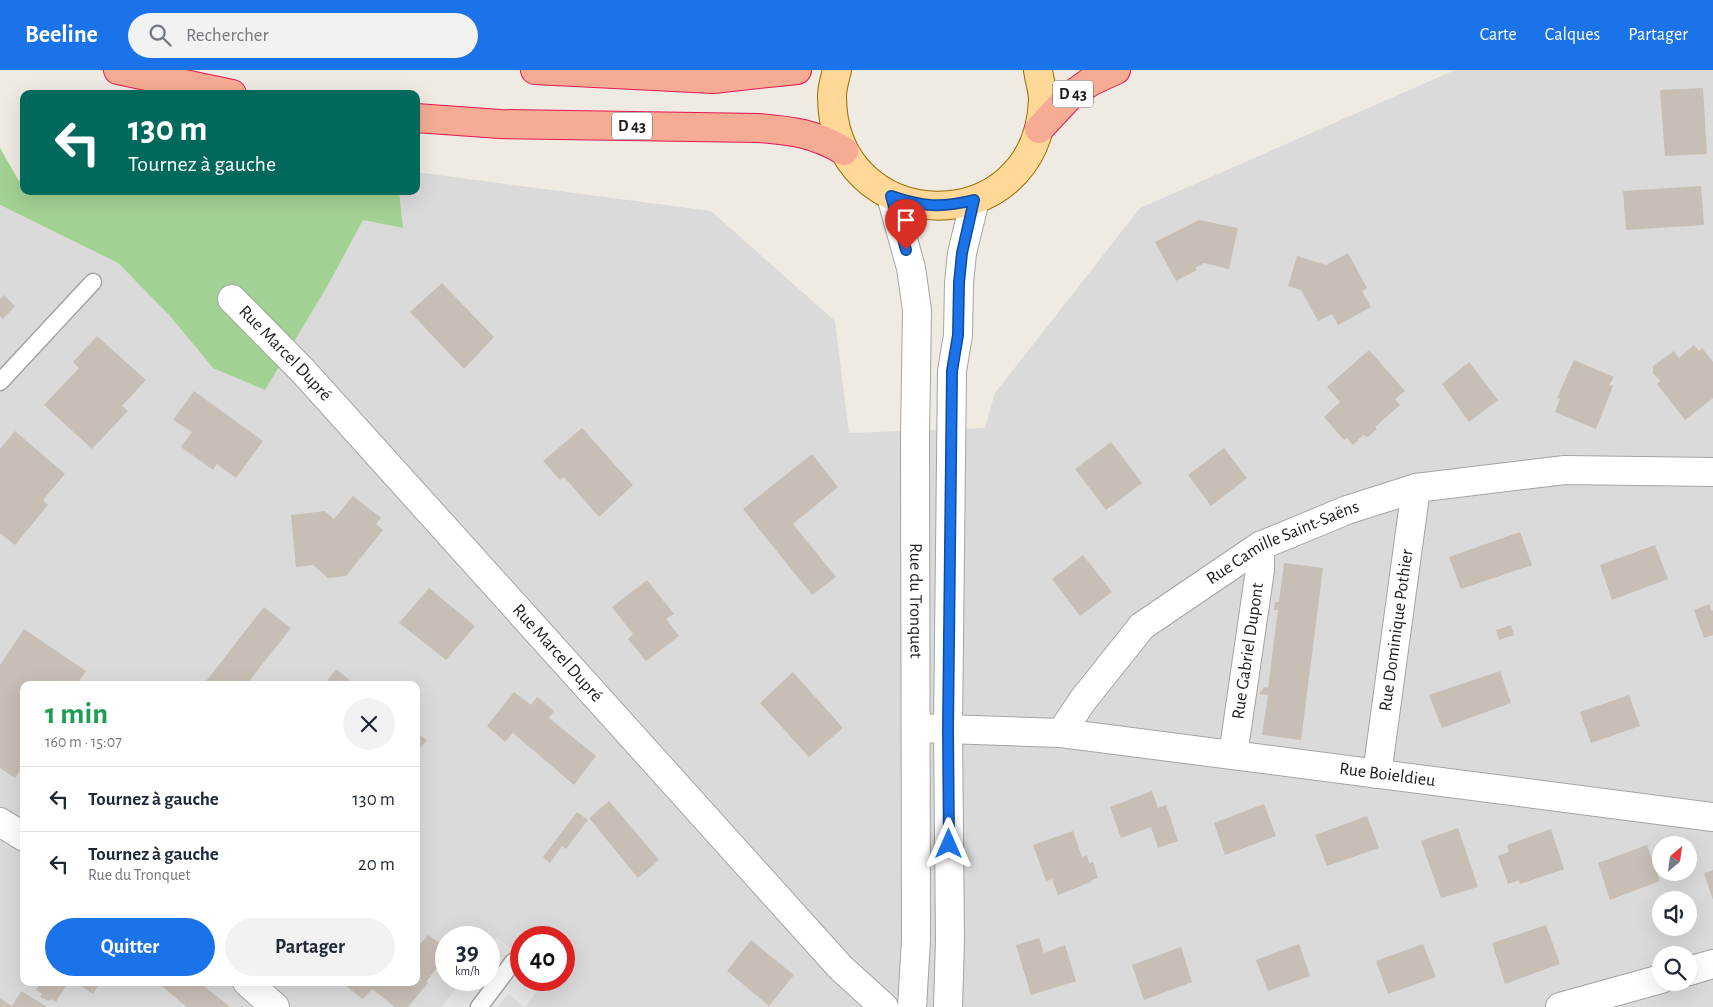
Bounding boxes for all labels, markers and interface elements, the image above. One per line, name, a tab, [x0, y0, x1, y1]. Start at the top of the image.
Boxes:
search box	[128, 13, 478, 58]
icon: search	[146, 21, 174, 49]
text: Beeline	[25, 23, 98, 47]
text: Rechercher	[186, 26, 269, 45]
text: Carte	[1480, 26, 1517, 44]
text: Calques	[1545, 26, 1600, 44]
text: Partager	[1628, 26, 1688, 44]
road number: D 43	[1053, 80, 1093, 108]
icon: left	[45, 110, 110, 175]
text: 130 m	[128, 112, 207, 147]
road number: D 43	[612, 112, 652, 140]
text: Tournez à gauche	[128, 153, 276, 175]
pin	[885, 199, 927, 250]
icon: arrive	[892, 206, 920, 234]
street label: Rue Marcel Dupré	[235, 302, 335, 405]
street label: Rue Camille Saint-Saëns	[1203, 498, 1361, 588]
street label: Rue du Tronquet	[906, 543, 924, 659]
street label: Rue Dominique Pothier	[1377, 548, 1417, 713]
street label: Rue Gabriel Dupont	[1229, 581, 1267, 721]
street label: Rue Marcel Dupré	[509, 601, 606, 706]
button: close	[343, 698, 395, 750]
text: 1 min	[45, 699, 108, 729]
text: 160 m · 15:07	[45, 734, 122, 750]
street label: Rue Boieldieu	[1338, 760, 1436, 790]
icon: left	[45, 785, 73, 813]
text: Tournez à gauche	[88, 790, 219, 809]
text: 130 m	[352, 790, 395, 809]
position arrow	[922, 817, 974, 869]
north arrow	[1652, 836, 1698, 881]
map controls	[1652, 836, 1697, 991]
text: Tournez à gauche	[88, 845, 219, 864]
icon: left	[45, 850, 73, 878]
text: 20 m	[358, 855, 395, 874]
text: Rue du Tronquet	[88, 867, 191, 883]
button: sound	[1652, 891, 1697, 936]
button: Quitter	[45, 918, 215, 976]
button: Partager	[225, 918, 395, 976]
speed limit sign: 40	[510, 926, 575, 991]
text: 39	[456, 940, 479, 965]
button: search	[1652, 946, 1697, 991]
text: km/h	[455, 965, 480, 977]

